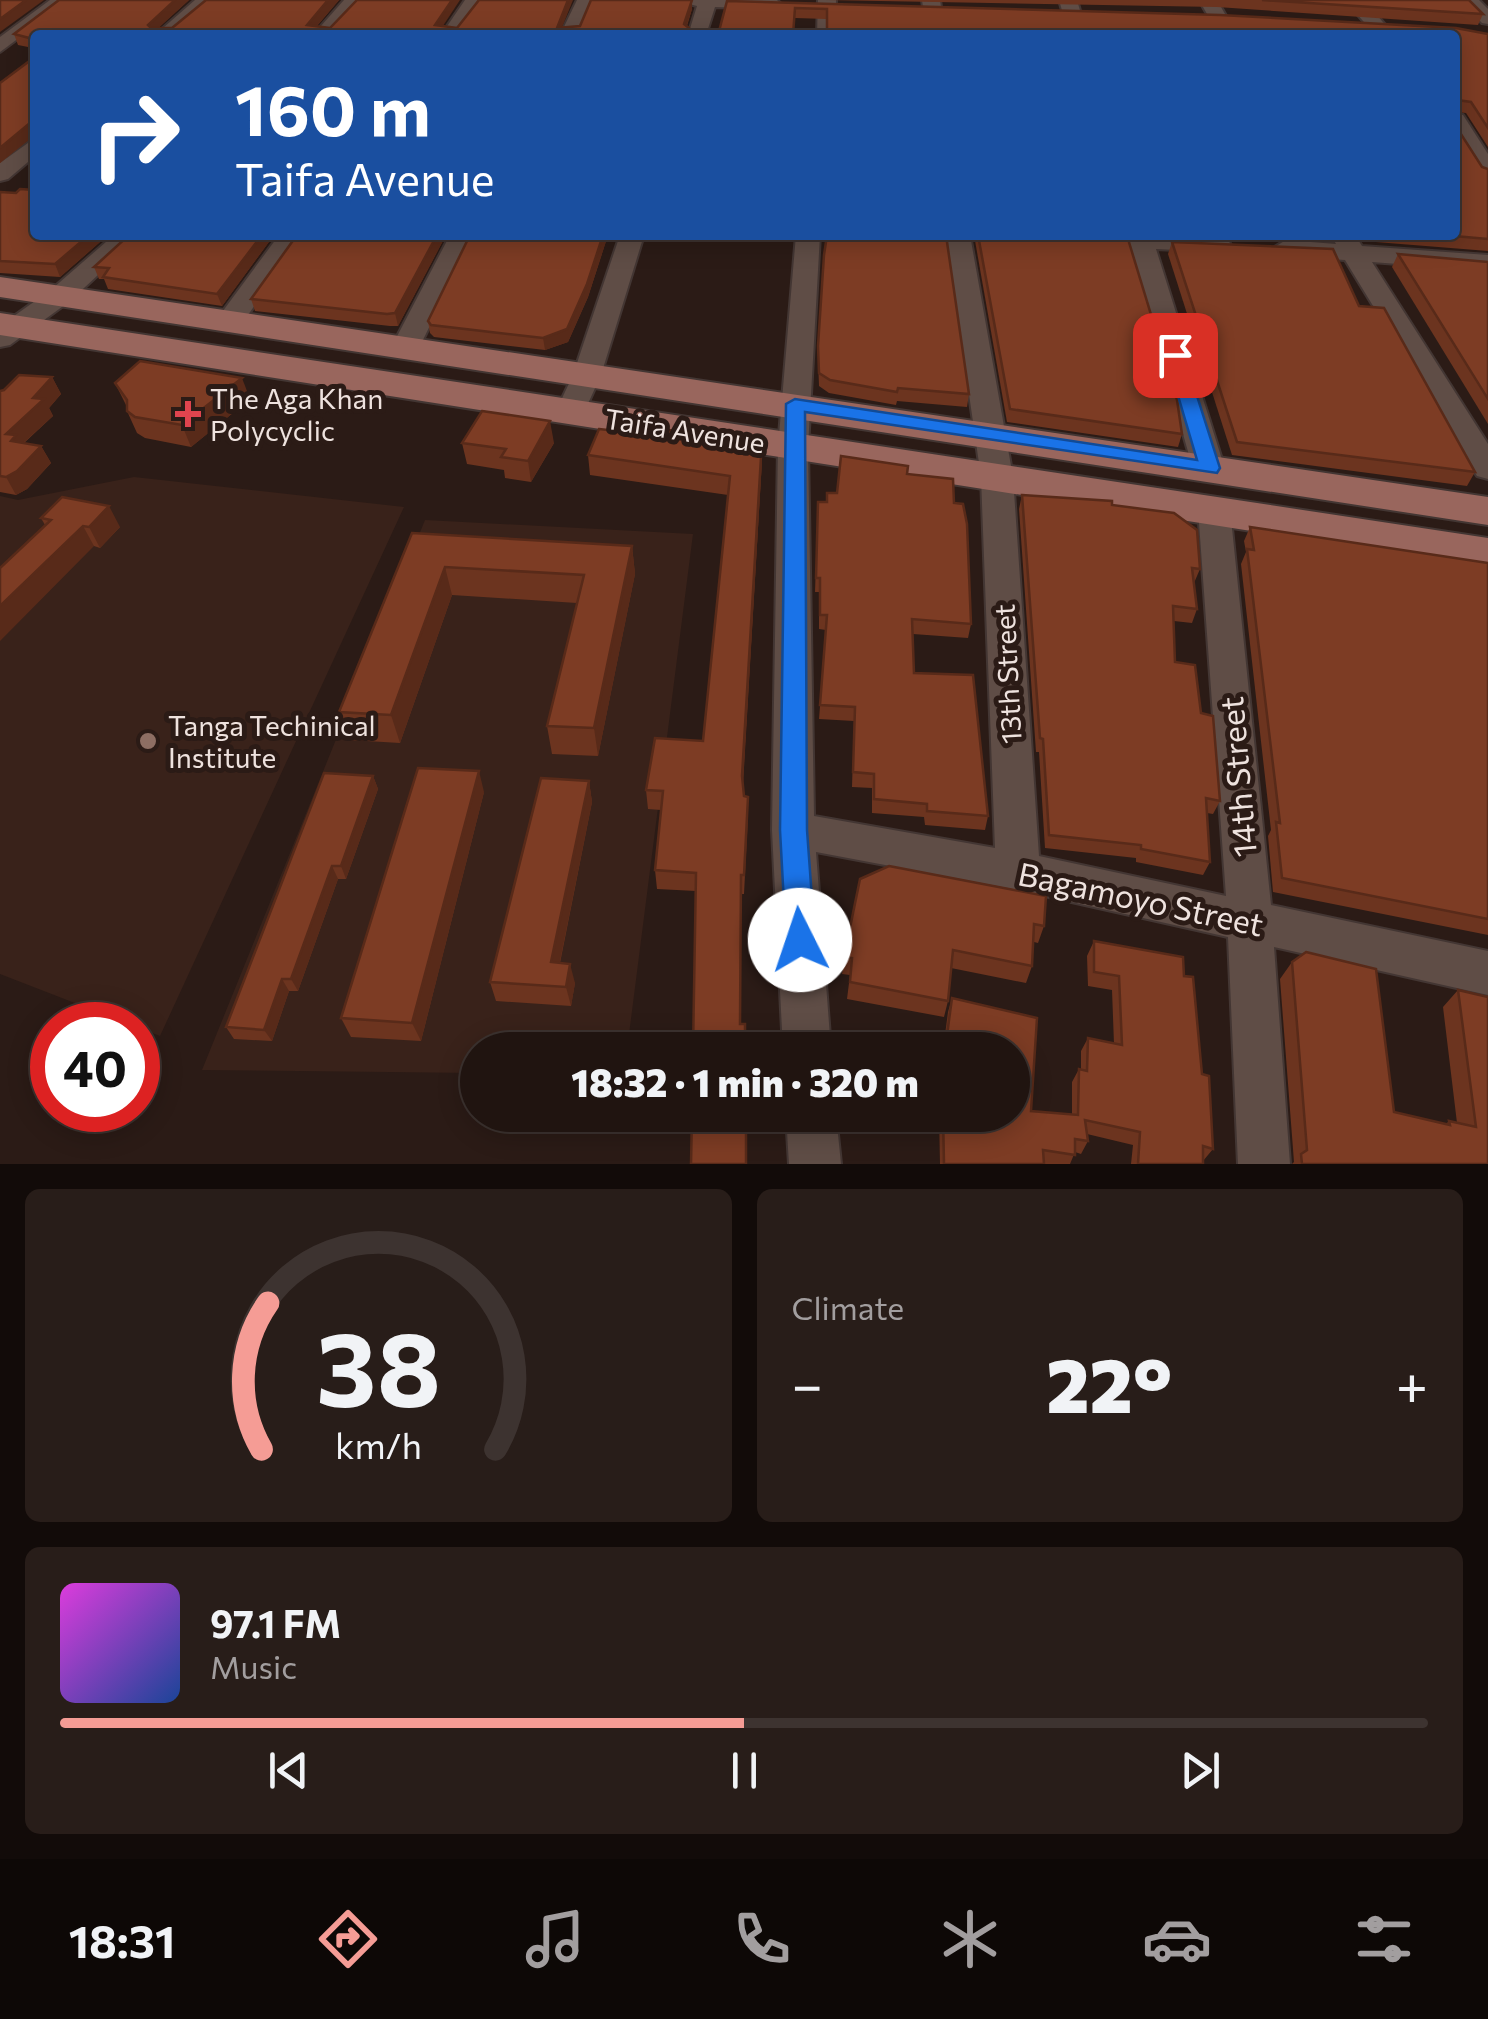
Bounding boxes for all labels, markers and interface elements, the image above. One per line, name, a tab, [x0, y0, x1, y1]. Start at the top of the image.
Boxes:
text: 160 m	[235, 65, 431, 150]
icon: right	[70, 70, 200, 200]
text: Taifa Avenue	[235, 150, 495, 205]
pin	[1133, 313, 1218, 398]
icon: arrive	[1148, 328, 1203, 383]
place label: The Aga Khan Polycyclic	[210, 381, 383, 447]
marker: The Aga Khan Polycyclic	[175, 401, 201, 427]
street label: Taifa Avenue	[603, 401, 767, 459]
street label: 13th Street	[986, 603, 1028, 745]
street label: 14th Street	[1210, 695, 1264, 859]
place label: Tanga Techinical Institute	[168, 708, 376, 774]
marker: Tanga Techinical Institute	[137, 730, 159, 752]
street label: Bagamoyo Street	[1015, 853, 1267, 943]
position arrow	[748, 888, 852, 992]
speed limit sign: 40	[30, 1002, 160, 1132]
text: 18:32 · 1 min · 320 m	[571, 1058, 919, 1105]
text: Climate	[792, 1287, 904, 1327]
text: 38	[316, 1301, 441, 1428]
text: 22°	[1046, 1337, 1172, 1428]
text: −	[792, 1349, 823, 1416]
text: +	[1396, 1349, 1428, 1416]
text: km/h	[335, 1423, 422, 1466]
text: 97.1 FM	[210, 1599, 341, 1646]
text: Music	[210, 1646, 297, 1686]
icon: previous	[261, 1743, 316, 1798]
icon: pause	[717, 1743, 772, 1798]
icon: next	[1173, 1743, 1228, 1798]
icon: directions	[313, 1904, 383, 1974]
icon: music	[520, 1904, 590, 1974]
icon: phone	[727, 1904, 797, 1974]
icon: climate	[935, 1904, 1005, 1974]
icon: car	[1142, 1904, 1212, 1974]
icon: filters	[1349, 1904, 1419, 1974]
text: 18:31	[69, 1912, 175, 1967]

